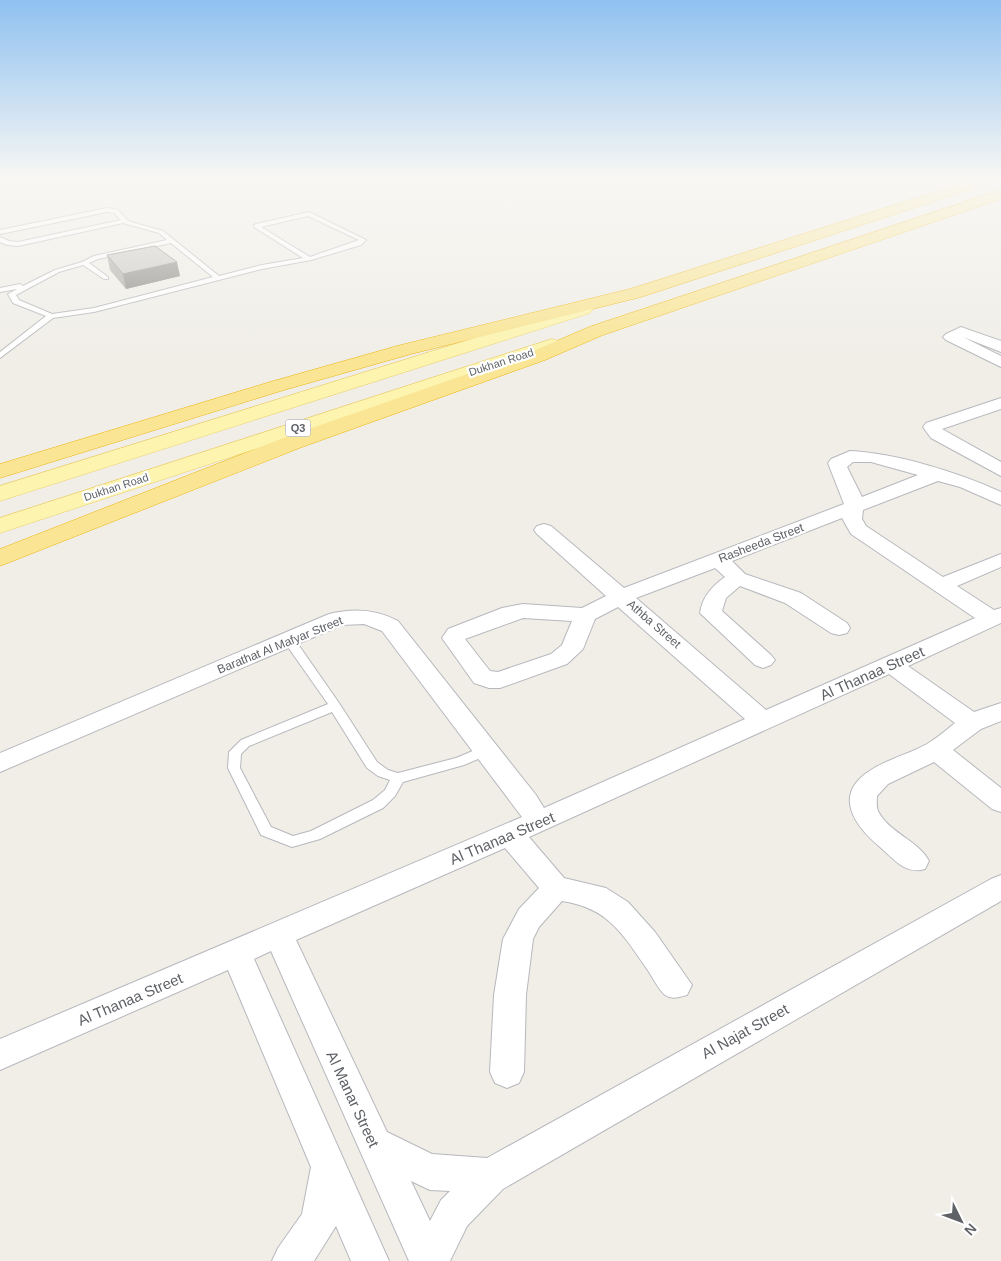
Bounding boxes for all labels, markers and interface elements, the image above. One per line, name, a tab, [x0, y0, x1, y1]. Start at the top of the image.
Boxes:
street label: Dukhan Road	[467, 346, 535, 378]
road number: Q3	[286, 419, 310, 436]
street label: Dukhan Road	[82, 471, 150, 503]
street label: Rasheeda Street	[716, 520, 806, 566]
street label: Athba Street	[624, 597, 684, 652]
street label: Barathat Al Mafyar Street	[215, 613, 345, 677]
street label: Al Thanaa Street	[817, 642, 928, 704]
street label: Al Thanaa Street	[447, 808, 558, 868]
street label: Al Thanaa Street	[75, 969, 186, 1029]
street label: Al Najat Street	[699, 1000, 792, 1062]
street label: Al Manar Street	[323, 1048, 383, 1151]
north arrow	[936, 1196, 986, 1246]
text: N	[961, 1221, 980, 1239]

